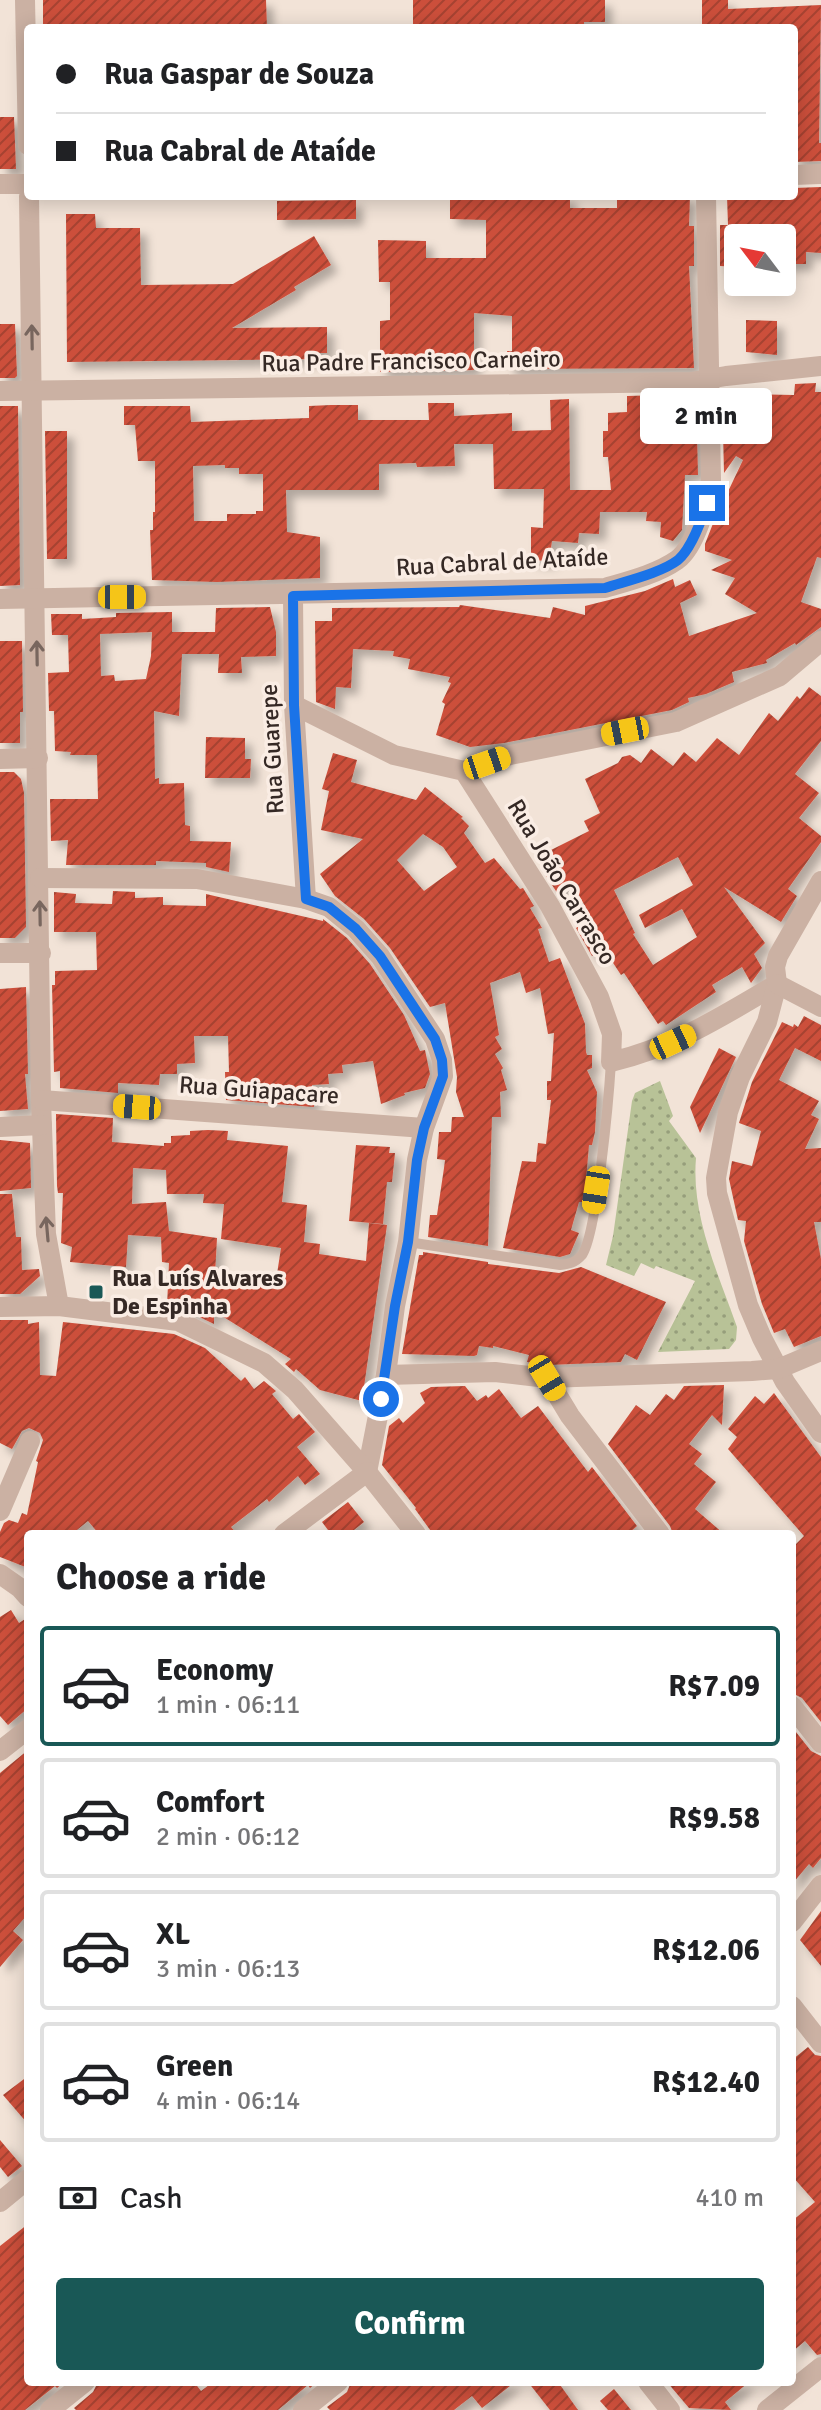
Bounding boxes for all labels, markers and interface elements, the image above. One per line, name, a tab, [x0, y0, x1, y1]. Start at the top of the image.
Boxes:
text: Rua Gaspar de Souza	[104, 56, 374, 93]
text: Rua Cabral de Ataíde	[104, 133, 376, 170]
north arrow	[724, 224, 796, 296]
map controls	[724, 224, 796, 296]
one-way arrow	[24, 324, 40, 351]
street label: Rua Padre Francisco Carneiro	[261, 343, 561, 379]
callout: 2 min	[641, 387, 773, 443]
text: 2 min	[675, 400, 737, 432]
route end	[689, 485, 725, 521]
street label: Rua Cabral de Ataíde	[395, 541, 609, 583]
car	[98, 585, 146, 609]
one-way arrow	[29, 640, 45, 667]
street label: Rua Guarepe	[254, 683, 290, 815]
car	[599, 715, 651, 747]
car	[460, 744, 514, 782]
street label: Rua João Carrasco	[501, 794, 623, 970]
one-way arrow	[32, 900, 48, 927]
car	[646, 1021, 700, 1063]
street label: Rua Guiapacare	[178, 1069, 340, 1111]
car	[112, 1093, 162, 1121]
car	[580, 1164, 612, 1216]
one-way arrow	[39, 1216, 54, 1243]
place label: Rua Luís Alvares De Espinha	[112, 1263, 284, 1321]
marker: Rua Luís Alvares De Espinha	[87, 1283, 105, 1301]
car	[524, 1351, 570, 1405]
route start	[363, 1381, 399, 1417]
text: Choose a ride	[56, 1555, 266, 1600]
icon: car	[60, 1650, 132, 1722]
text: Economy	[156, 1652, 273, 1689]
text: R$7.09	[668, 1668, 760, 1705]
text: 1 min · 06:11	[156, 1689, 300, 1721]
icon: car	[60, 1782, 132, 1854]
text: Comfort	[156, 1784, 265, 1821]
text: R$9.58	[668, 1800, 760, 1837]
text: 2 min · 06:12	[156, 1821, 300, 1853]
icon: car	[60, 1914, 132, 1986]
text: XL	[156, 1916, 190, 1953]
text: R$12.06	[652, 1932, 760, 1969]
text: 3 min · 06:13	[156, 1953, 300, 1985]
icon: car	[60, 2046, 132, 2118]
text: Green	[156, 2048, 233, 2085]
text: R$12.40	[652, 2064, 760, 2101]
text: 4 min · 06:14	[156, 2085, 300, 2117]
icon: cash	[56, 2176, 100, 2220]
text: Cash	[120, 2180, 183, 2217]
text: 410 m	[695, 2182, 764, 2214]
button: Confirm	[56, 2278, 764, 2370]

